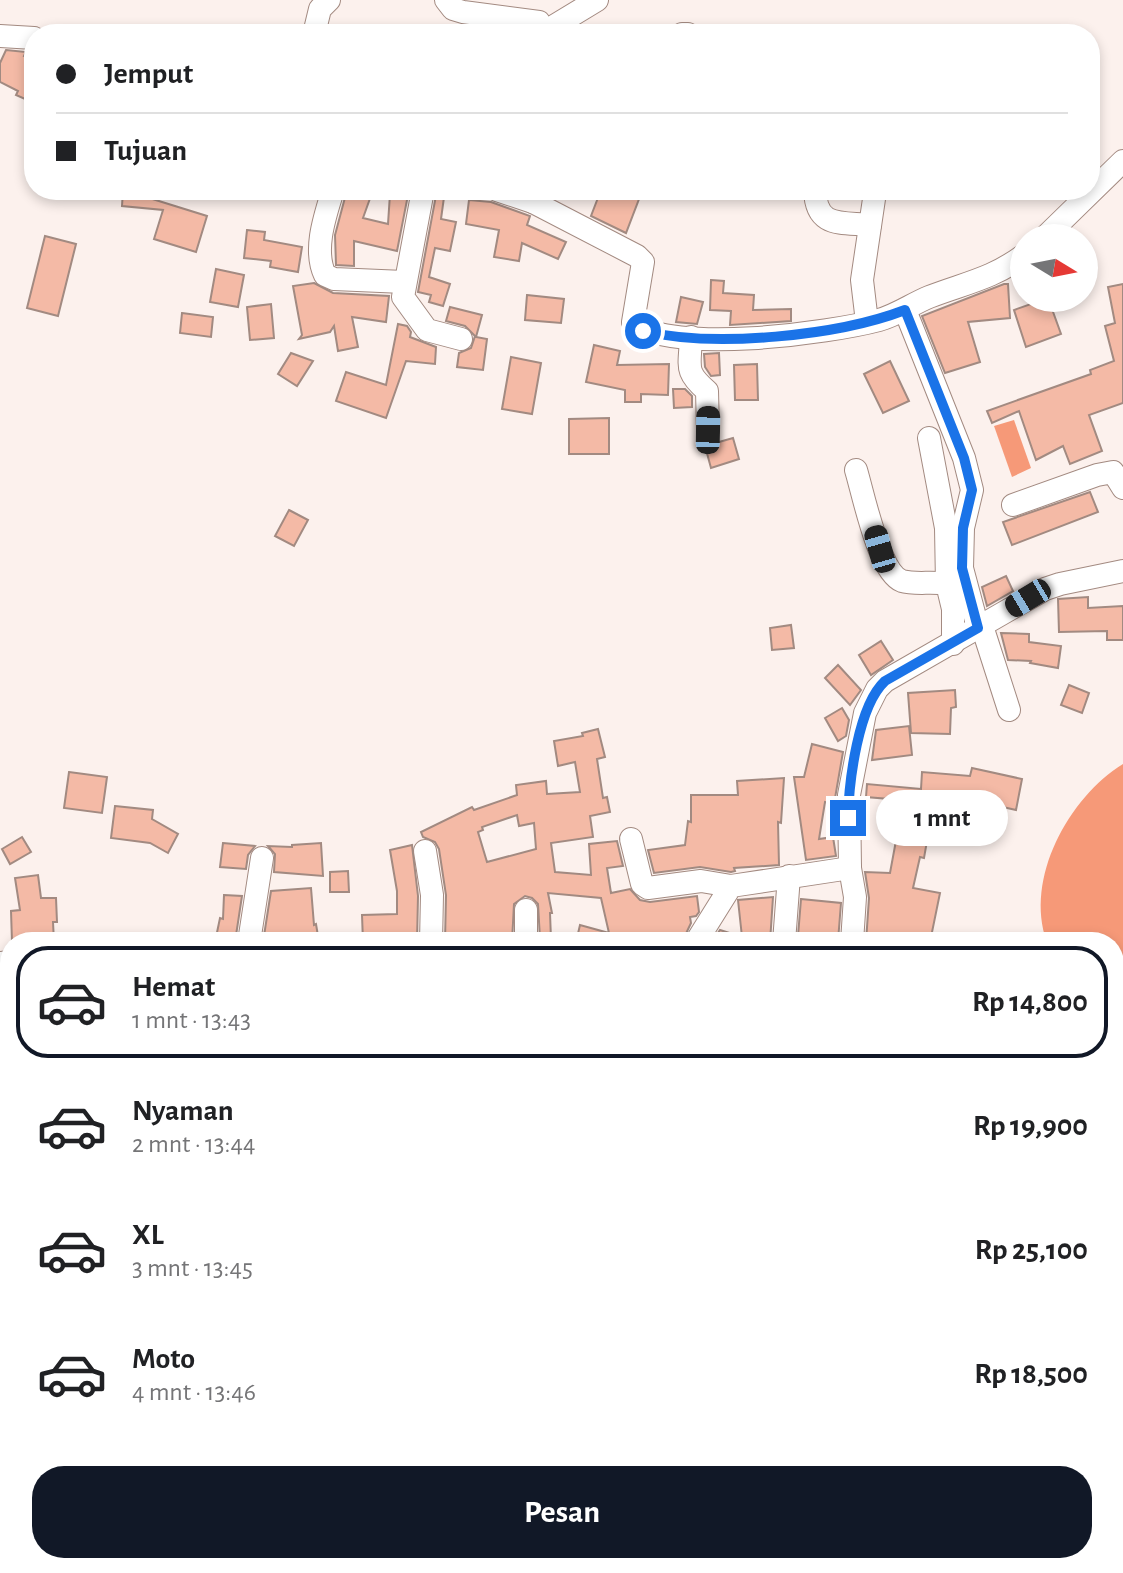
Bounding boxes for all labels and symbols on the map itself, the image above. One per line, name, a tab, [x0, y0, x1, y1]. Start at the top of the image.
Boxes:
north arrow	[1010, 224, 1098, 312]
route start	[625, 313, 661, 349]
car	[696, 406, 720, 454]
car	[862, 523, 898, 575]
car	[1001, 575, 1055, 621]
callout: 1 mnt	[876, 790, 1008, 846]
route end	[830, 800, 866, 836]

